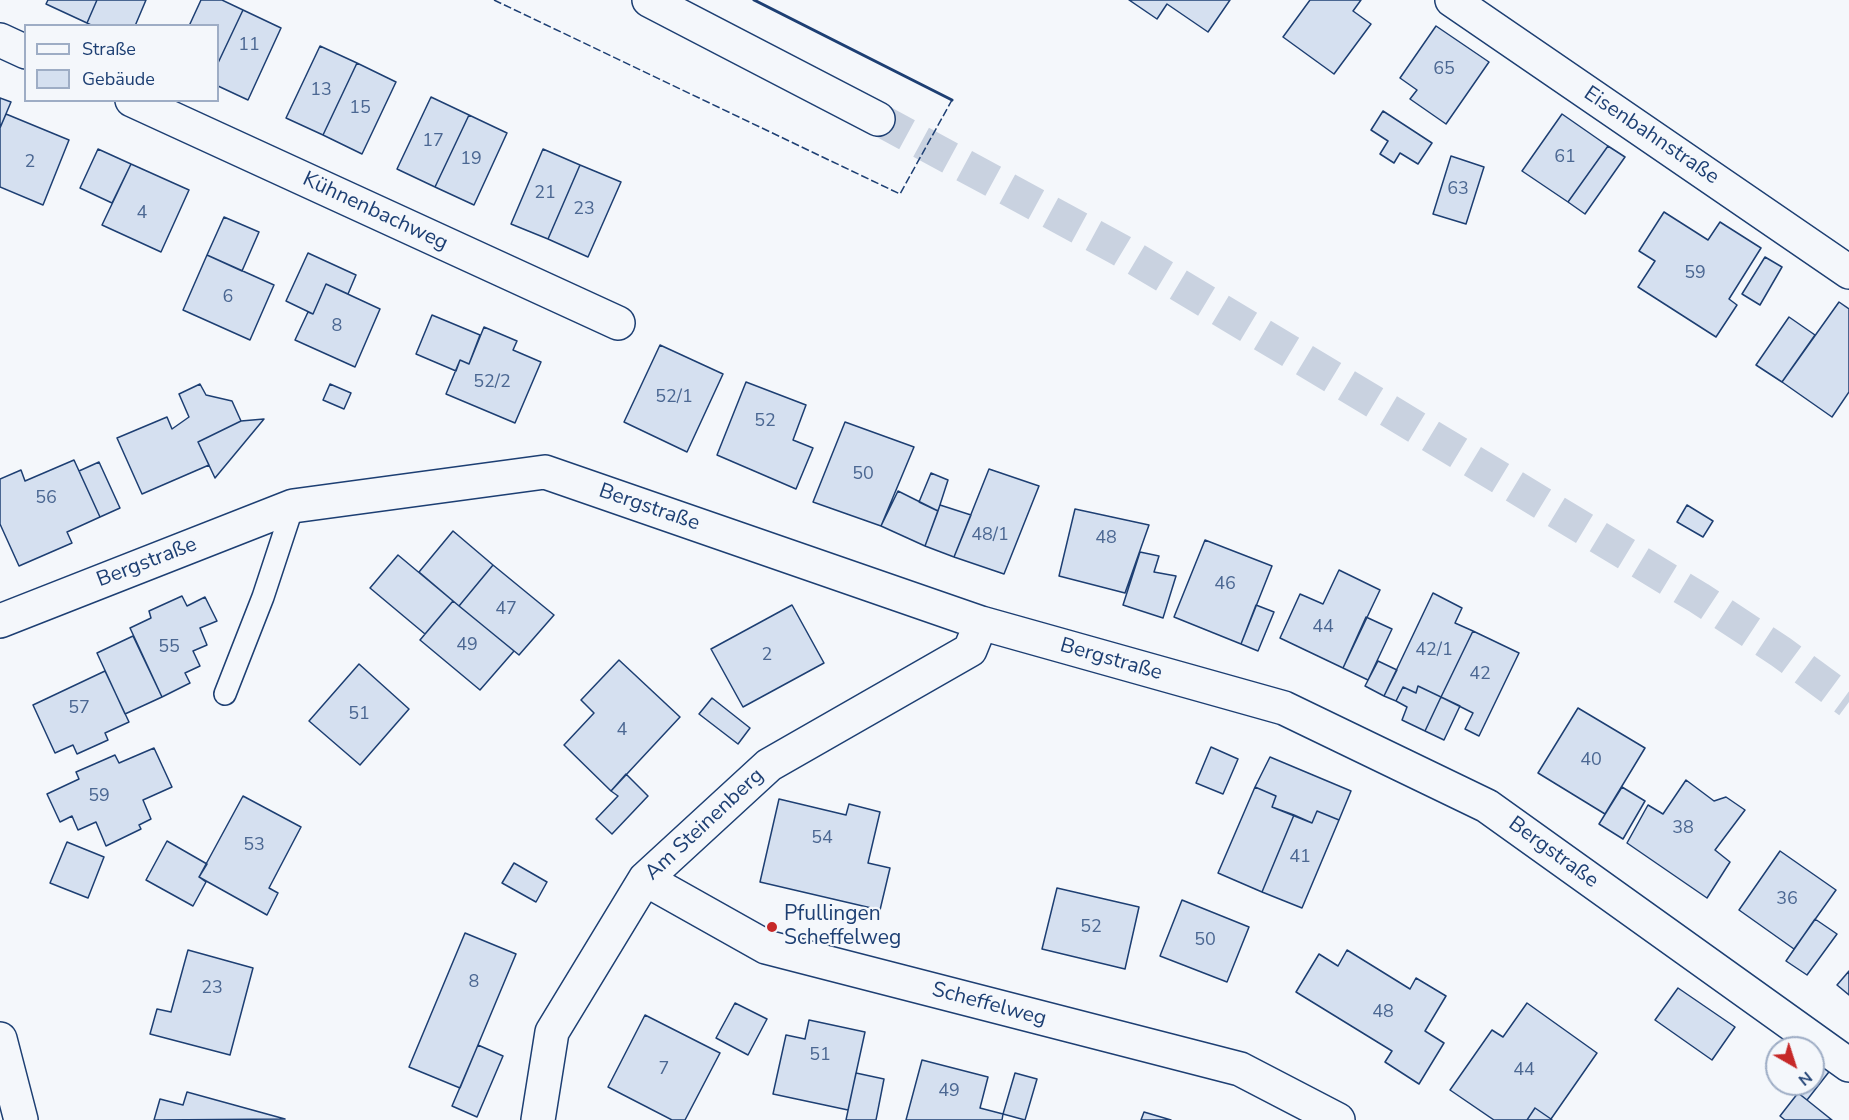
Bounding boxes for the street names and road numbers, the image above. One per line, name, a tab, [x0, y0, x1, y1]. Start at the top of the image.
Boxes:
street label: Eisenbahnstraße	[1579, 82, 1723, 190]
street label: Kühnenbachweg	[298, 167, 452, 257]
street label: Bergstraße	[595, 479, 703, 537]
street label: Bergstraße	[93, 532, 201, 594]
street label: Bergstraße	[1057, 633, 1165, 687]
street label: Am Steinenberg	[640, 764, 770, 886]
street label: Bergstraße	[1503, 812, 1603, 894]
street label: Scheffelweg	[929, 978, 1049, 1032]

